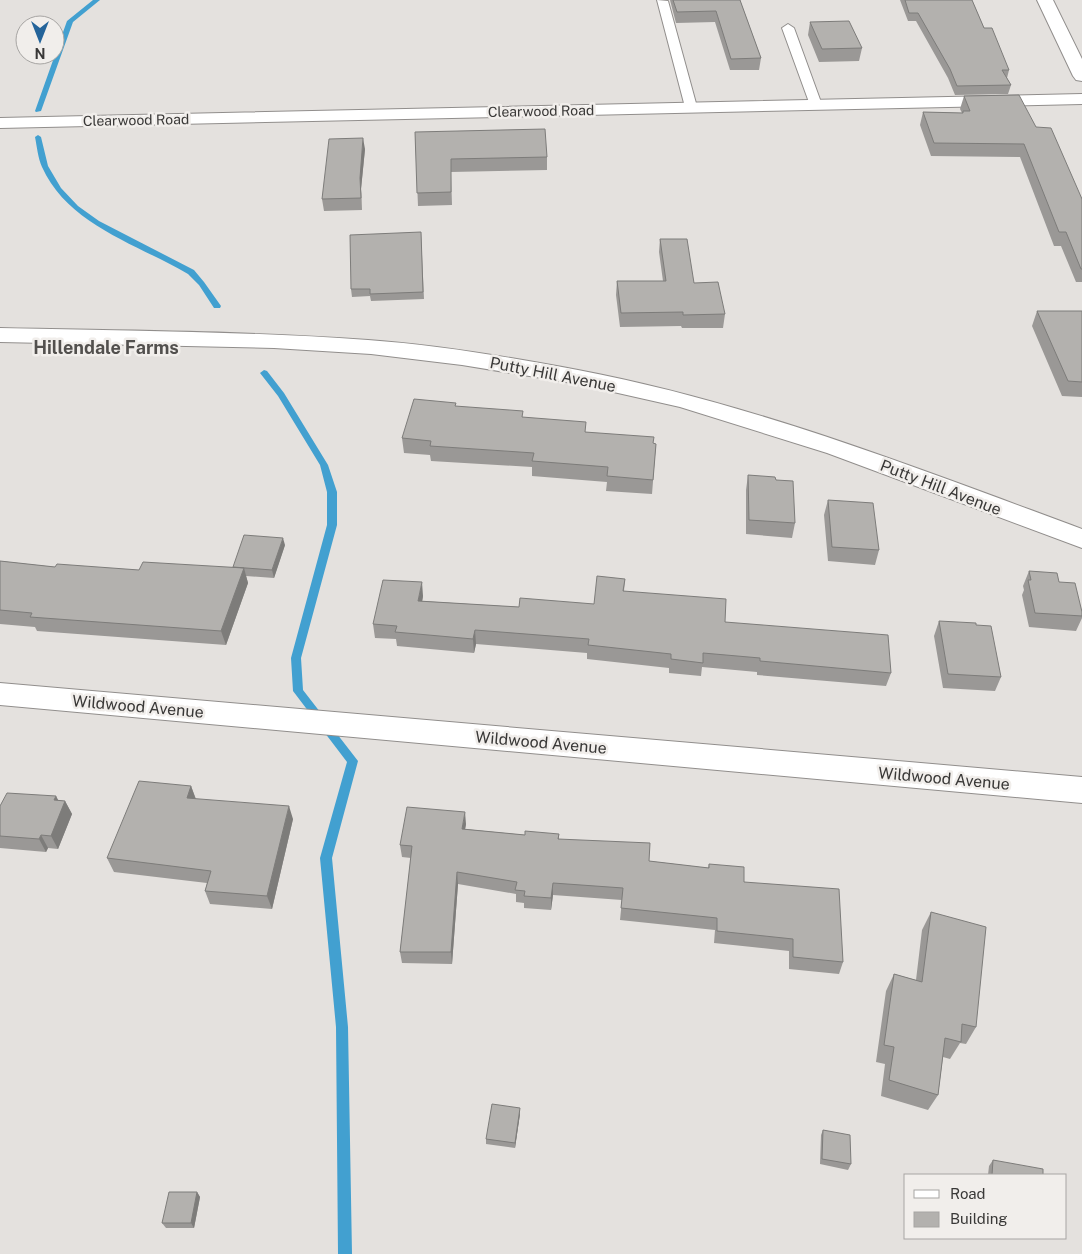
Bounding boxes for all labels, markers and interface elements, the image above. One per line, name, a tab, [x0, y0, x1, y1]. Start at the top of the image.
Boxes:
north arrow	[15, 15, 65, 65]
text: N	[35, 45, 45, 61]
street label: Clearwood Road	[488, 102, 594, 120]
street label: Clearwood Road	[83, 111, 189, 129]
district label: Hillendale Farms	[33, 337, 179, 358]
street label: Putty Hill Avenue	[488, 353, 618, 396]
street label: Putty Hill Avenue	[878, 456, 1004, 519]
street label: Wildwood Avenue	[71, 691, 205, 722]
street label: Wildwood Avenue	[474, 727, 608, 758]
street label: Wildwood Avenue	[877, 763, 1011, 794]
legend	[904, 1174, 1067, 1239]
text: Road	[950, 1185, 986, 1202]
text: Building	[950, 1210, 1008, 1227]

